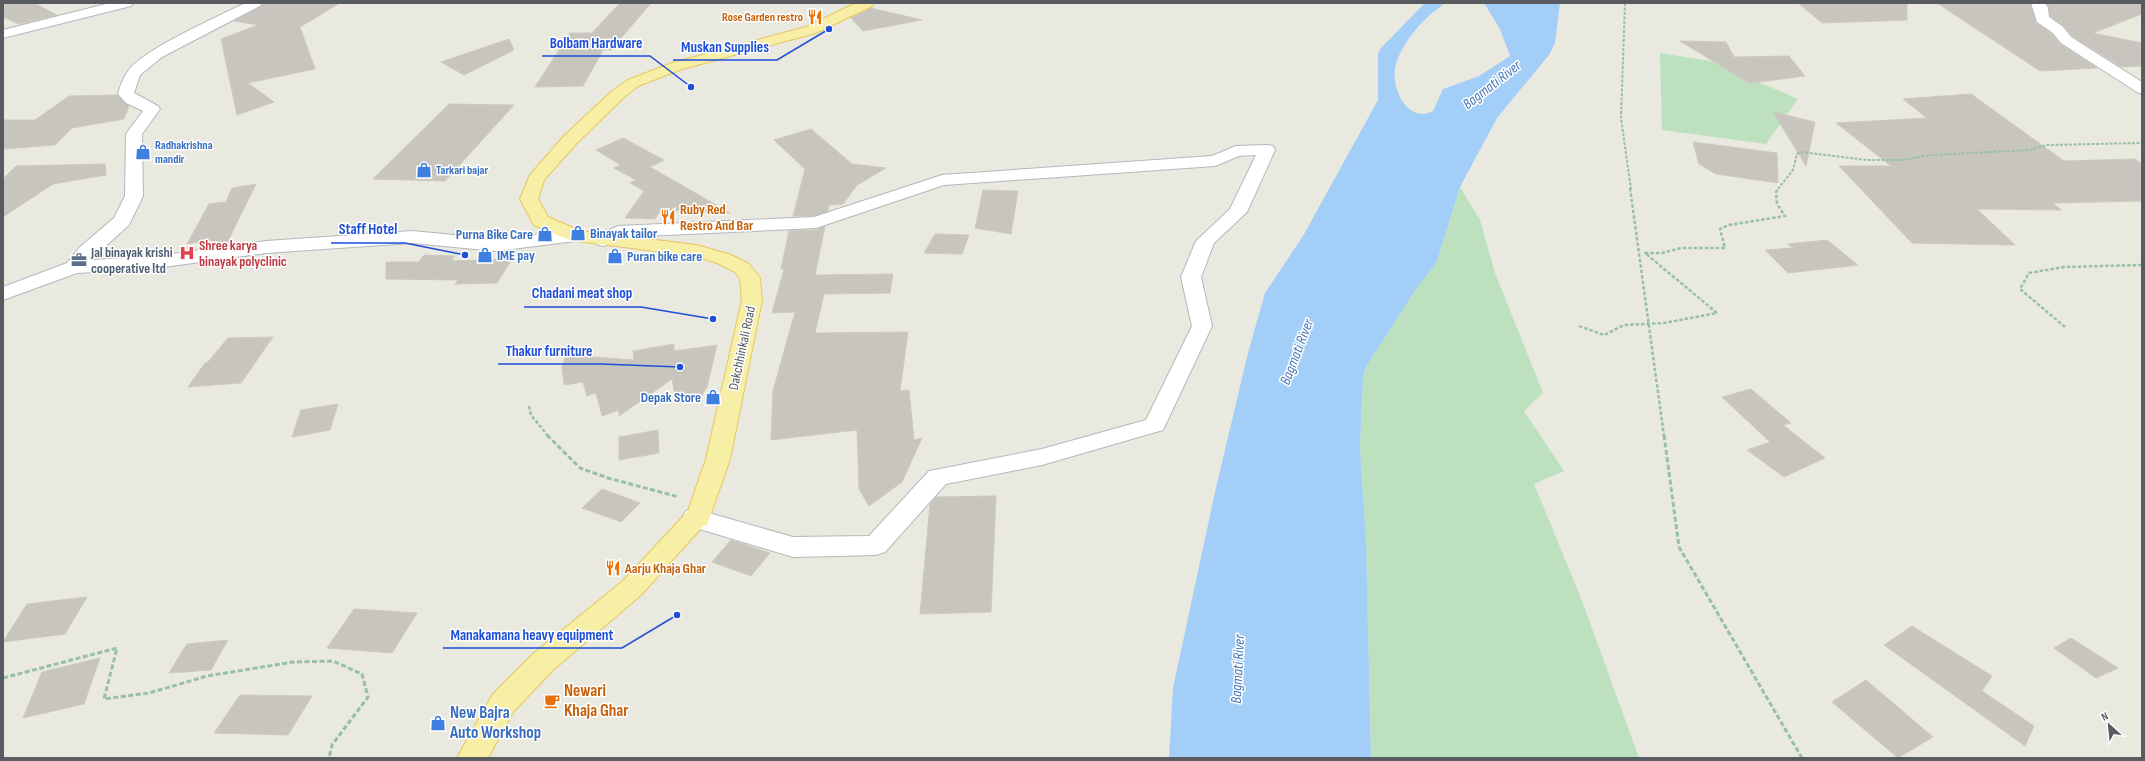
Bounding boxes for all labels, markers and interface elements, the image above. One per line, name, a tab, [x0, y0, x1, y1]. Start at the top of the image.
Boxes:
restaurant icon: Rose Garden restro	[806, 8, 824, 26]
place label: Rose Garden restro	[722, 10, 803, 25]
callout: Bolbam Hardware	[542, 29, 650, 56]
callout: Muskan Supplies	[673, 33, 777, 60]
text: Bolbam Hardware	[550, 34, 642, 53]
text: Muskan Supplies	[681, 38, 769, 57]
water label: Bagmati River	[1459, 56, 1526, 114]
place label: Radhakrishna mandir	[155, 138, 213, 167]
shop icon: Radhakrishna mandir	[134, 143, 152, 161]
shop icon: Tarkari bajar	[415, 161, 433, 179]
place label: Tarkari bajar	[436, 163, 488, 178]
place label: Ruby Red Restro And Bar	[680, 201, 754, 234]
restaurant icon: Ruby Red Restro And Bar	[659, 208, 677, 226]
callout: Staff Hotel	[331, 216, 405, 243]
text: Staff Hotel	[339, 220, 397, 239]
shop icon: Binayak tailor	[569, 224, 587, 242]
shop icon: Purna Bike Care	[536, 225, 554, 243]
place label: Binayak tailor	[590, 225, 658, 242]
place label: Purna Bike Care	[456, 226, 533, 243]
place label: Shree karya binayak polyclinic	[199, 237, 287, 270]
place label: Jal binayak krishi cooperative ltd	[90, 244, 173, 277]
hospital icon: Shree karya binayak polyclinic	[178, 244, 196, 262]
shop icon: IME pay	[476, 246, 494, 264]
place label: IME pay	[497, 247, 535, 264]
shop icon: Puran bike care	[606, 247, 624, 265]
place label: Puran bike care	[627, 248, 702, 265]
office icon: Jal binayak krishi cooperative ltd	[70, 251, 88, 269]
callout: Chadani meat shop	[524, 280, 641, 307]
text: Chadani meat shop	[532, 284, 632, 303]
street label: Dakchhinkali Road	[725, 304, 759, 391]
water label: Bagmati River	[1276, 316, 1318, 388]
callout: Thakur furniture	[498, 337, 601, 364]
text: Thakur furniture	[505, 342, 593, 361]
shop icon: Depak Store	[704, 388, 722, 406]
place label: Depak Store	[641, 389, 701, 406]
restaurant icon: Aarju Khaja Ghar	[604, 559, 622, 577]
place label: Aarju Khaja Ghar	[624, 560, 707, 577]
callout: Manakamana heavy equipment	[443, 621, 622, 648]
text: Manakamana heavy equipment	[450, 626, 614, 645]
water label: Bagmati River	[1227, 633, 1249, 704]
place label: Newari Khaja Ghar	[564, 681, 629, 721]
cafe icon: Newari Khaja Ghar	[543, 692, 561, 710]
place label: New Bajra Auto Workshop	[449, 703, 541, 743]
north arrow	[2089, 705, 2129, 745]
text: N	[2099, 709, 2110, 724]
shop icon: New Bajra Auto Workshop	[429, 714, 447, 732]

